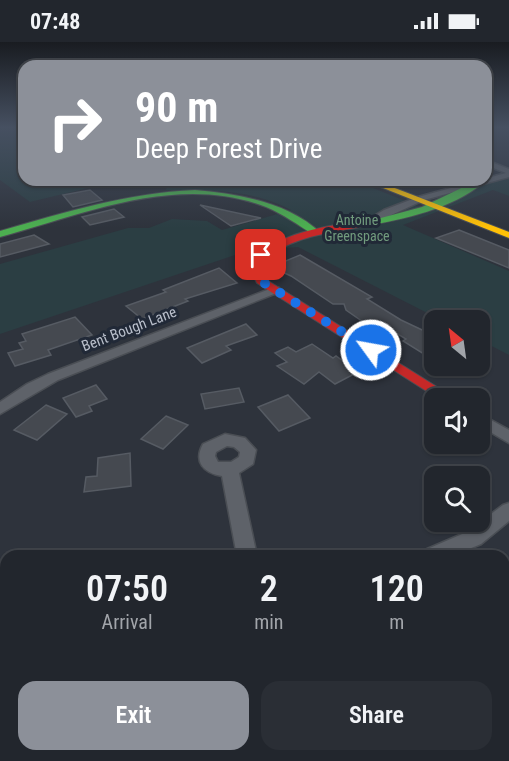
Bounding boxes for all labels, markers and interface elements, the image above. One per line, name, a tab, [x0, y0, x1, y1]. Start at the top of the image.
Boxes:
text: 07:48	[30, 9, 81, 34]
text: 90 m	[135, 83, 218, 132]
icon: right	[36, 84, 114, 162]
text: Deep Forest Drive	[135, 133, 323, 165]
park label: Antoine Greenspace	[324, 212, 390, 244]
pin	[235, 229, 286, 280]
icon: arrive	[244, 238, 277, 271]
street label: Bent Bough Lane	[79, 303, 179, 355]
north arrow	[424, 310, 490, 376]
map controls	[424, 310, 490, 532]
position arrow	[339, 318, 403, 382]
button: sound	[424, 388, 490, 454]
button: search	[424, 466, 490, 532]
text: 07:50	[86, 568, 168, 610]
text: 2	[260, 568, 278, 610]
text: 120	[370, 568, 424, 610]
text: Arrival	[102, 610, 153, 634]
text: min	[254, 610, 283, 634]
text: m	[389, 610, 404, 634]
button: Exit	[18, 681, 249, 750]
button: Share	[261, 681, 492, 750]

